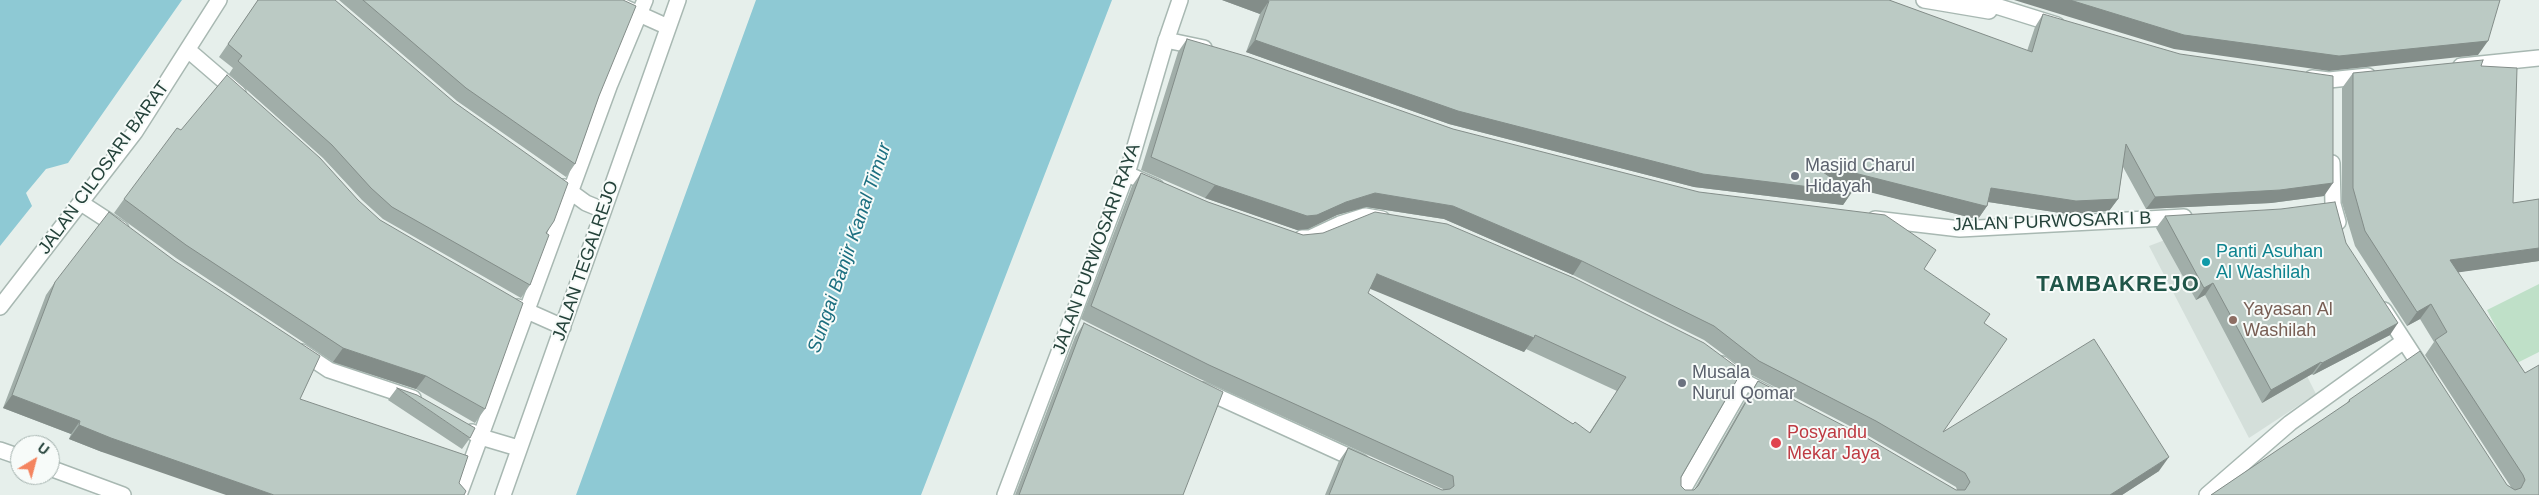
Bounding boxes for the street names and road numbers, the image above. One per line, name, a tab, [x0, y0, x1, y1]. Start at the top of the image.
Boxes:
street label: JALAN CILOSARI BARAT	[34, 77, 174, 259]
street label: JALAN PURWOSARI RAYA	[1049, 141, 1145, 357]
street label: JALAN TEGALREJO	[548, 178, 624, 344]
street label: JALAN PURWOSARI I B	[1952, 208, 2152, 236]

